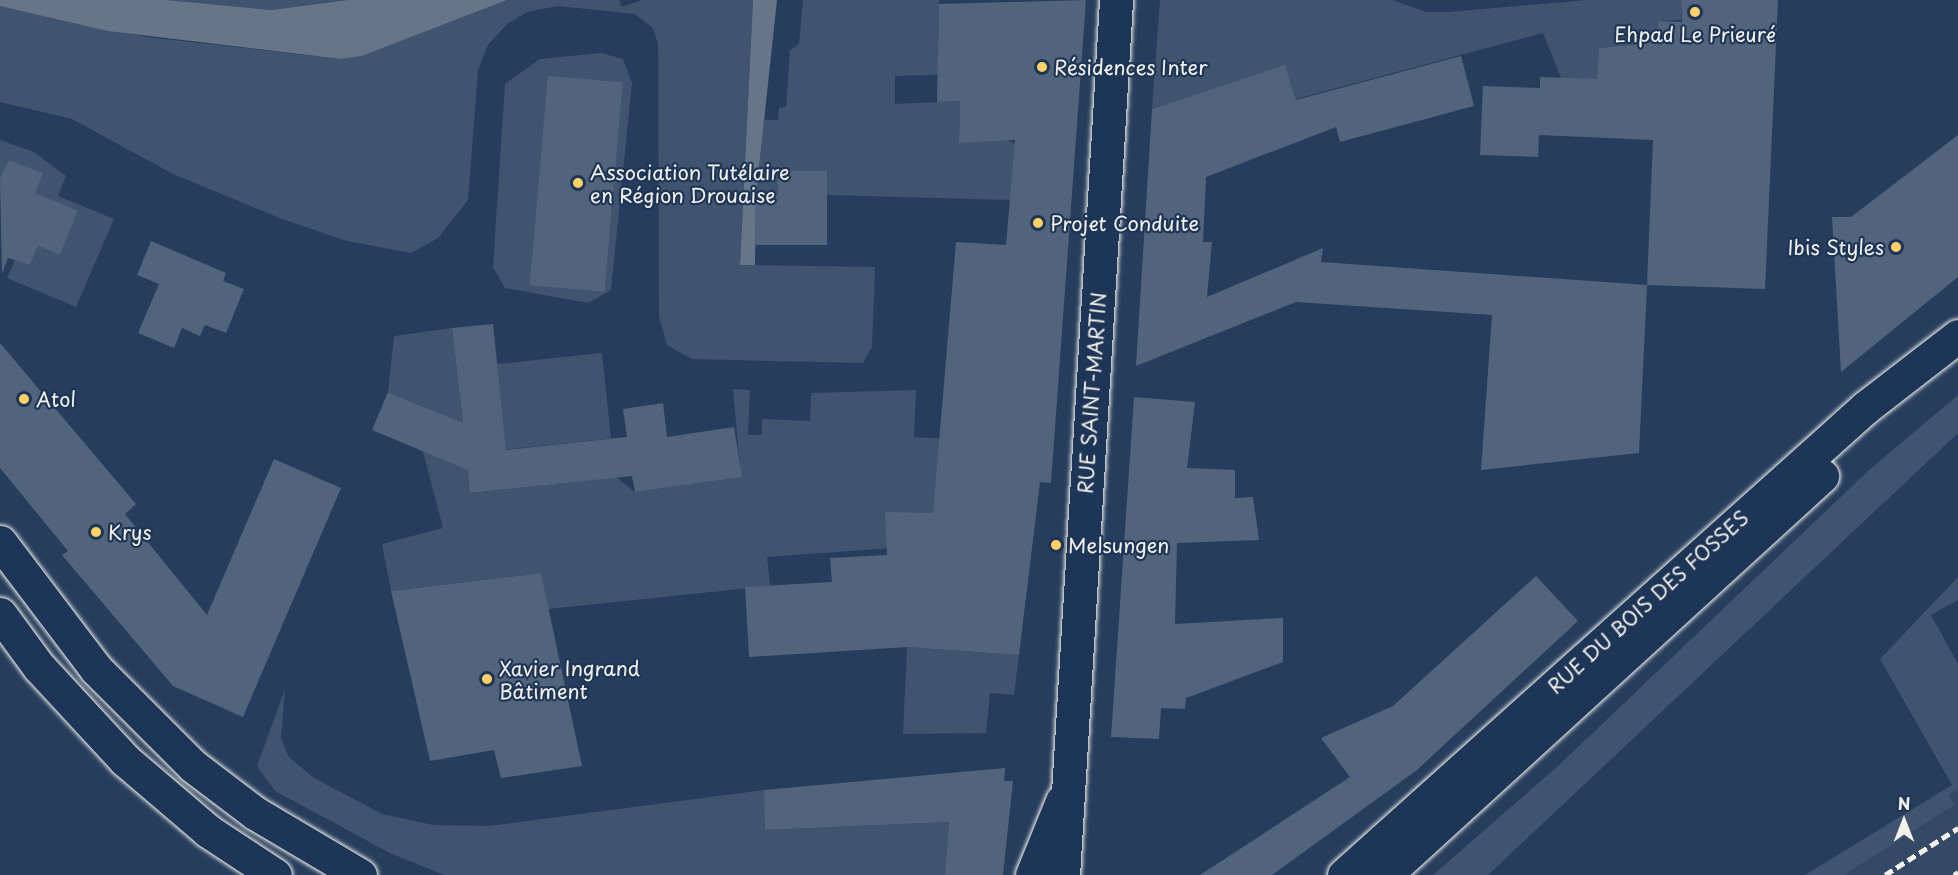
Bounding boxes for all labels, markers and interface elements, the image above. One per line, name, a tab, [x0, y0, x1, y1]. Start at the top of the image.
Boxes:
marker: Ehpad Le Prieuré	[1688, 5, 1702, 19]
place label: Ehpad Le Prieuré	[1614, 22, 1776, 46]
place label: Résidences Inter	[1054, 55, 1209, 79]
marker: Résidences Inter	[1035, 60, 1049, 74]
place label: Association Tutélaire en Région Drouaise	[590, 160, 791, 207]
marker: Association Tutélaire en Région Drouaise	[571, 176, 585, 190]
place label: Projet Conduite	[1050, 211, 1200, 235]
marker: Projet Conduite	[1031, 216, 1045, 230]
place label: Ibis Styles	[1787, 235, 1884, 259]
marker: Ibis Styles	[1889, 240, 1903, 254]
street label: RUE SAINT-MARTIN	[1073, 291, 1111, 495]
place label: Atol	[36, 387, 76, 411]
marker: Atol	[17, 392, 31, 406]
street label: RUE DU BOIS DES FOSSES	[1541, 504, 1755, 700]
place label: Krys	[108, 520, 152, 544]
marker: Krys	[89, 525, 103, 539]
place label: Melsungen	[1068, 533, 1169, 557]
marker: Melsungen	[1049, 538, 1063, 552]
place label: Xavier Ingrand Bâtiment	[499, 656, 640, 703]
marker: Xavier Ingrand Bâtiment	[480, 672, 494, 686]
north arrow	[1874, 791, 1934, 851]
text: N	[1898, 791, 1910, 815]

